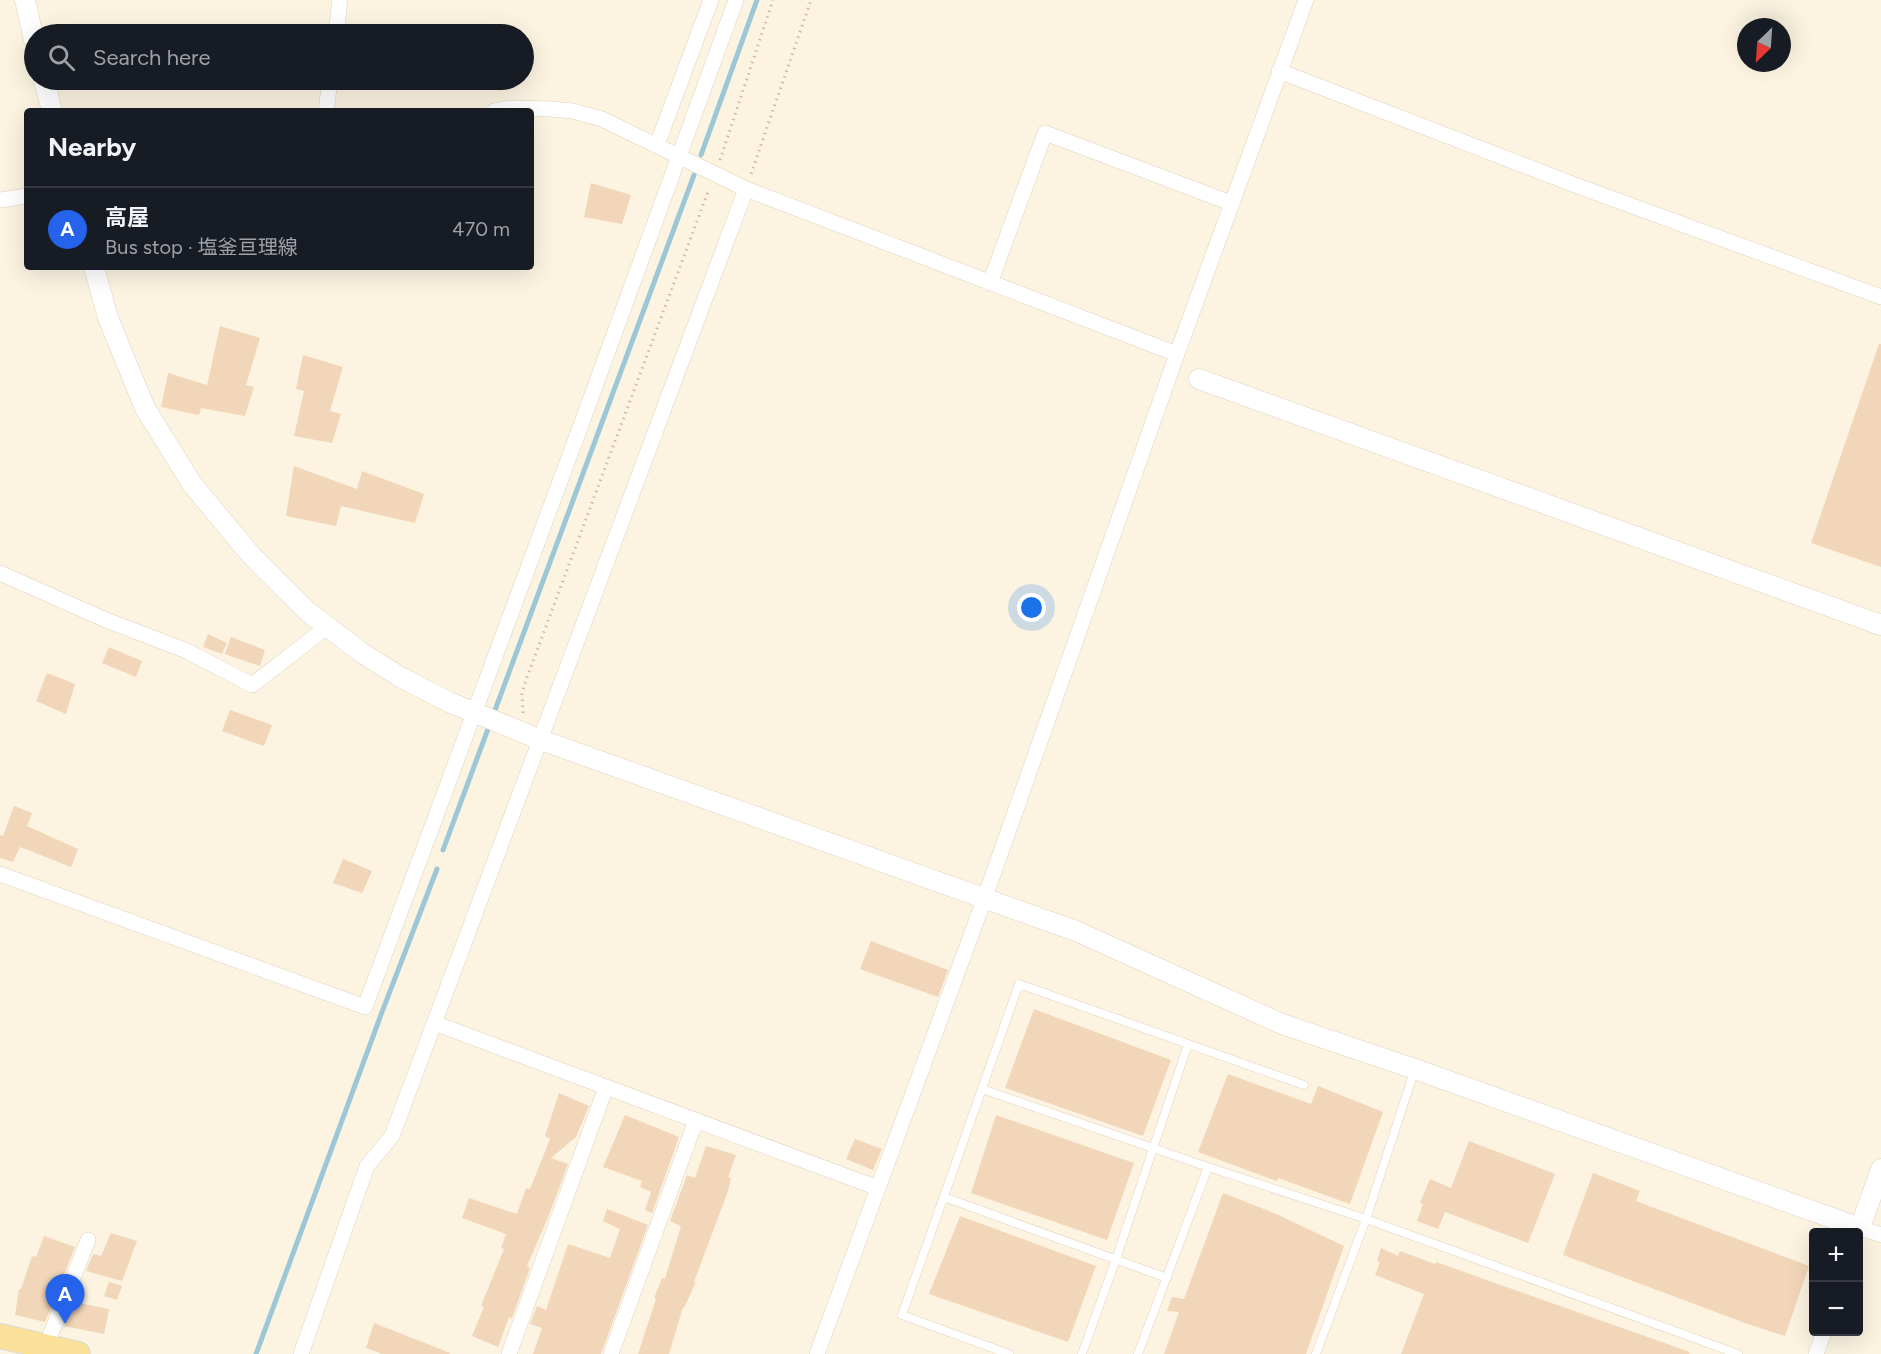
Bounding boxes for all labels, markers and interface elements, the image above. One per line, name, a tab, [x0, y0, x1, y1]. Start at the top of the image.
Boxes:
north arrow	[1737, 18, 1791, 72]
search box	[24, 24, 534, 90]
icon: search	[45, 41, 78, 74]
text: Search here	[93, 44, 211, 71]
text: Nearby	[48, 131, 136, 163]
text: 高屋	[105, 204, 149, 231]
text: A	[60, 217, 75, 241]
text: 470 m	[452, 217, 510, 241]
text: Bus stop · 塩釜亘理線	[105, 235, 298, 259]
your location	[1017, 593, 1046, 622]
map controls	[1809, 1228, 1863, 1336]
button: +	[1809, 1228, 1863, 1282]
pin: A	[46, 1274, 84, 1324]
button: −	[1809, 1282, 1863, 1336]

